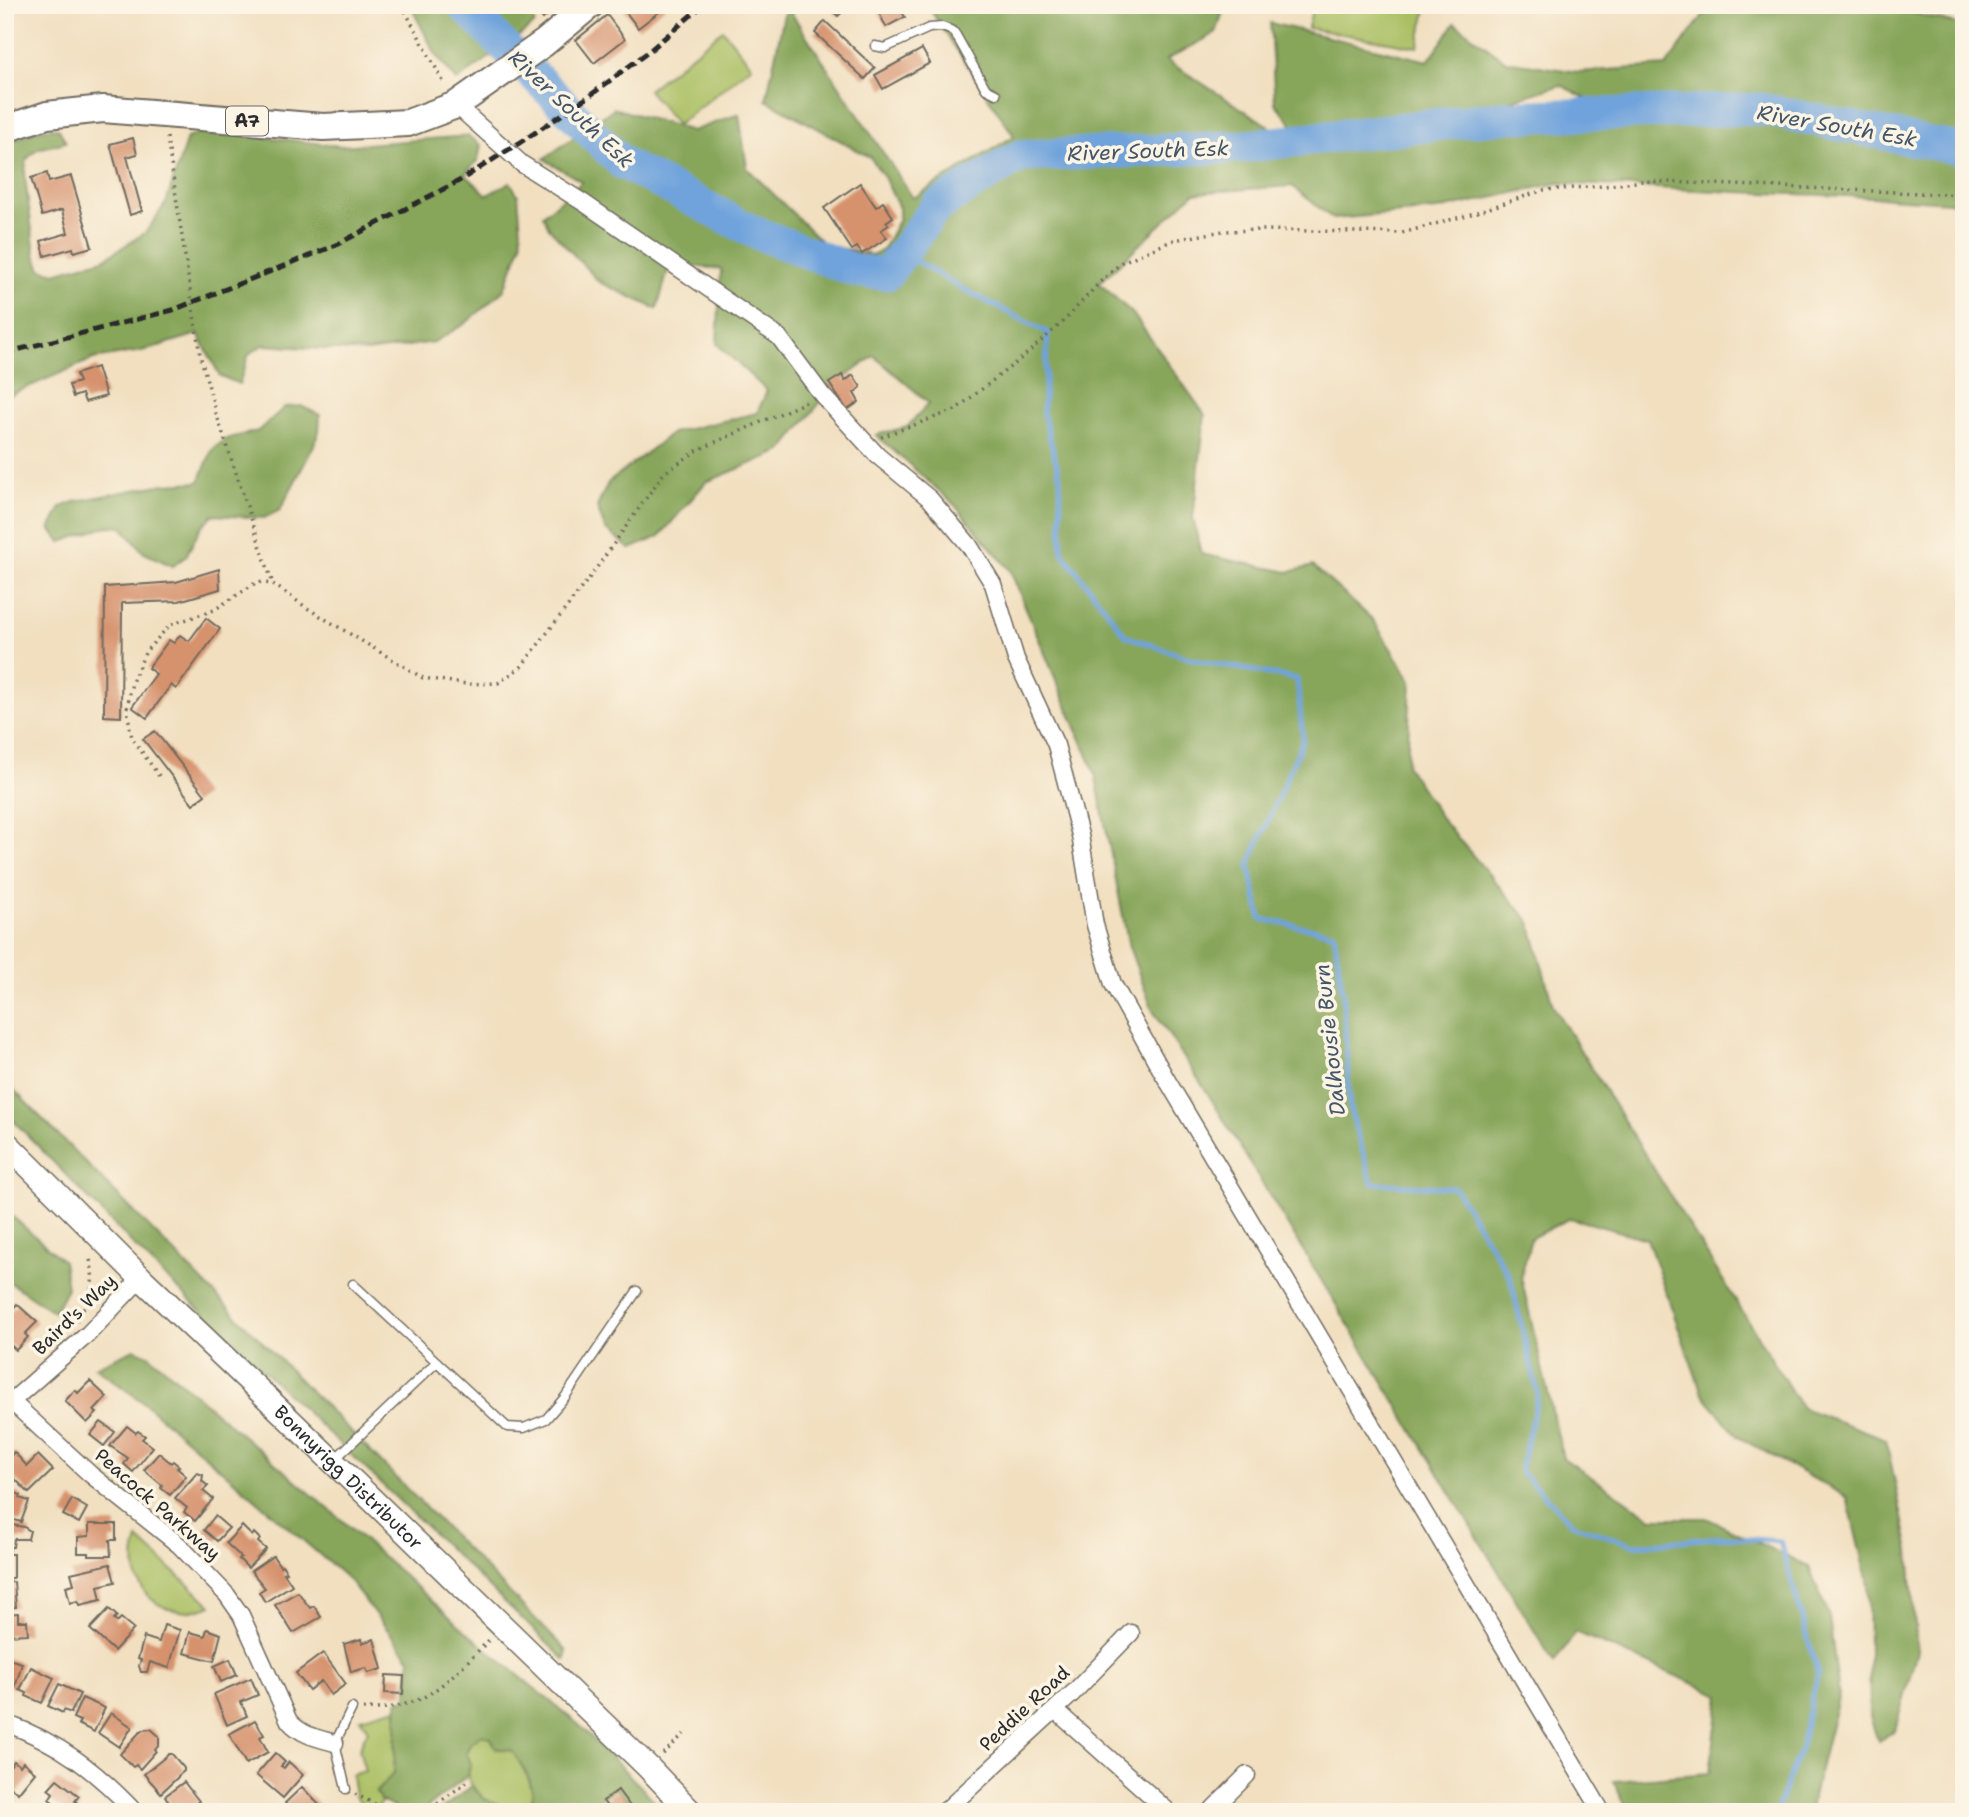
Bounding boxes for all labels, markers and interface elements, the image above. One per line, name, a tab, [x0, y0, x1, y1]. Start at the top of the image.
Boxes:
water label: River South Esk	[502, 44, 640, 174]
water label: River South Esk	[1755, 98, 1919, 154]
road number: A7	[226, 106, 268, 136]
water label: River South Esk	[1067, 134, 1229, 168]
water label: Dalhousie Burn	[1308, 963, 1352, 1117]
street label: Baird's Way	[27, 1268, 122, 1361]
street label: Bonnyrigg Distributor	[269, 1400, 428, 1555]
street label: Peacock Parkway	[89, 1443, 226, 1566]
street label: Peddie Road	[974, 1660, 1075, 1757]

